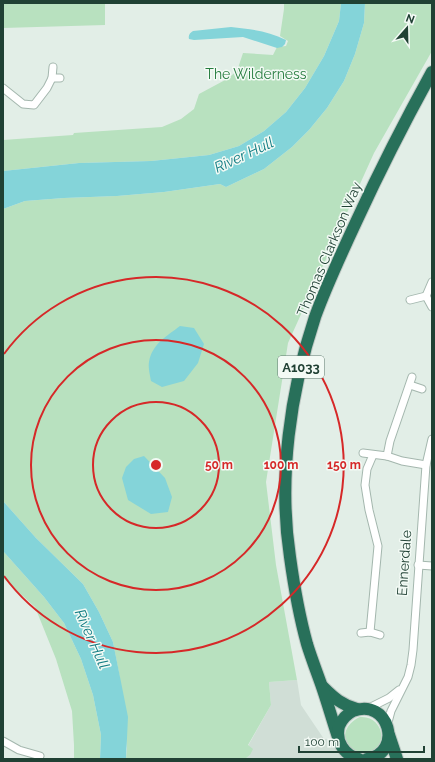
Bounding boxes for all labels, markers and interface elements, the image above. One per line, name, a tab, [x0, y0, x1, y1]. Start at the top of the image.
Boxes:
north arrow	[387, 8, 427, 48]
text: N	[404, 12, 416, 27]
park label: The Wilderness	[205, 66, 307, 82]
water label: River Hull	[211, 133, 277, 177]
street label: Thomas Clarkson Way	[293, 179, 365, 319]
road number: A1033	[278, 356, 324, 378]
centre of rings	[149, 458, 163, 472]
text: 50 m	[205, 458, 233, 472]
text: 100 m	[264, 458, 298, 472]
text: 150 m	[327, 458, 361, 472]
street label: Ennerdale	[394, 529, 414, 597]
water label: River Hull	[71, 606, 113, 672]
scale bar	[299, 728, 424, 754]
text: 100 m	[305, 735, 339, 749]

